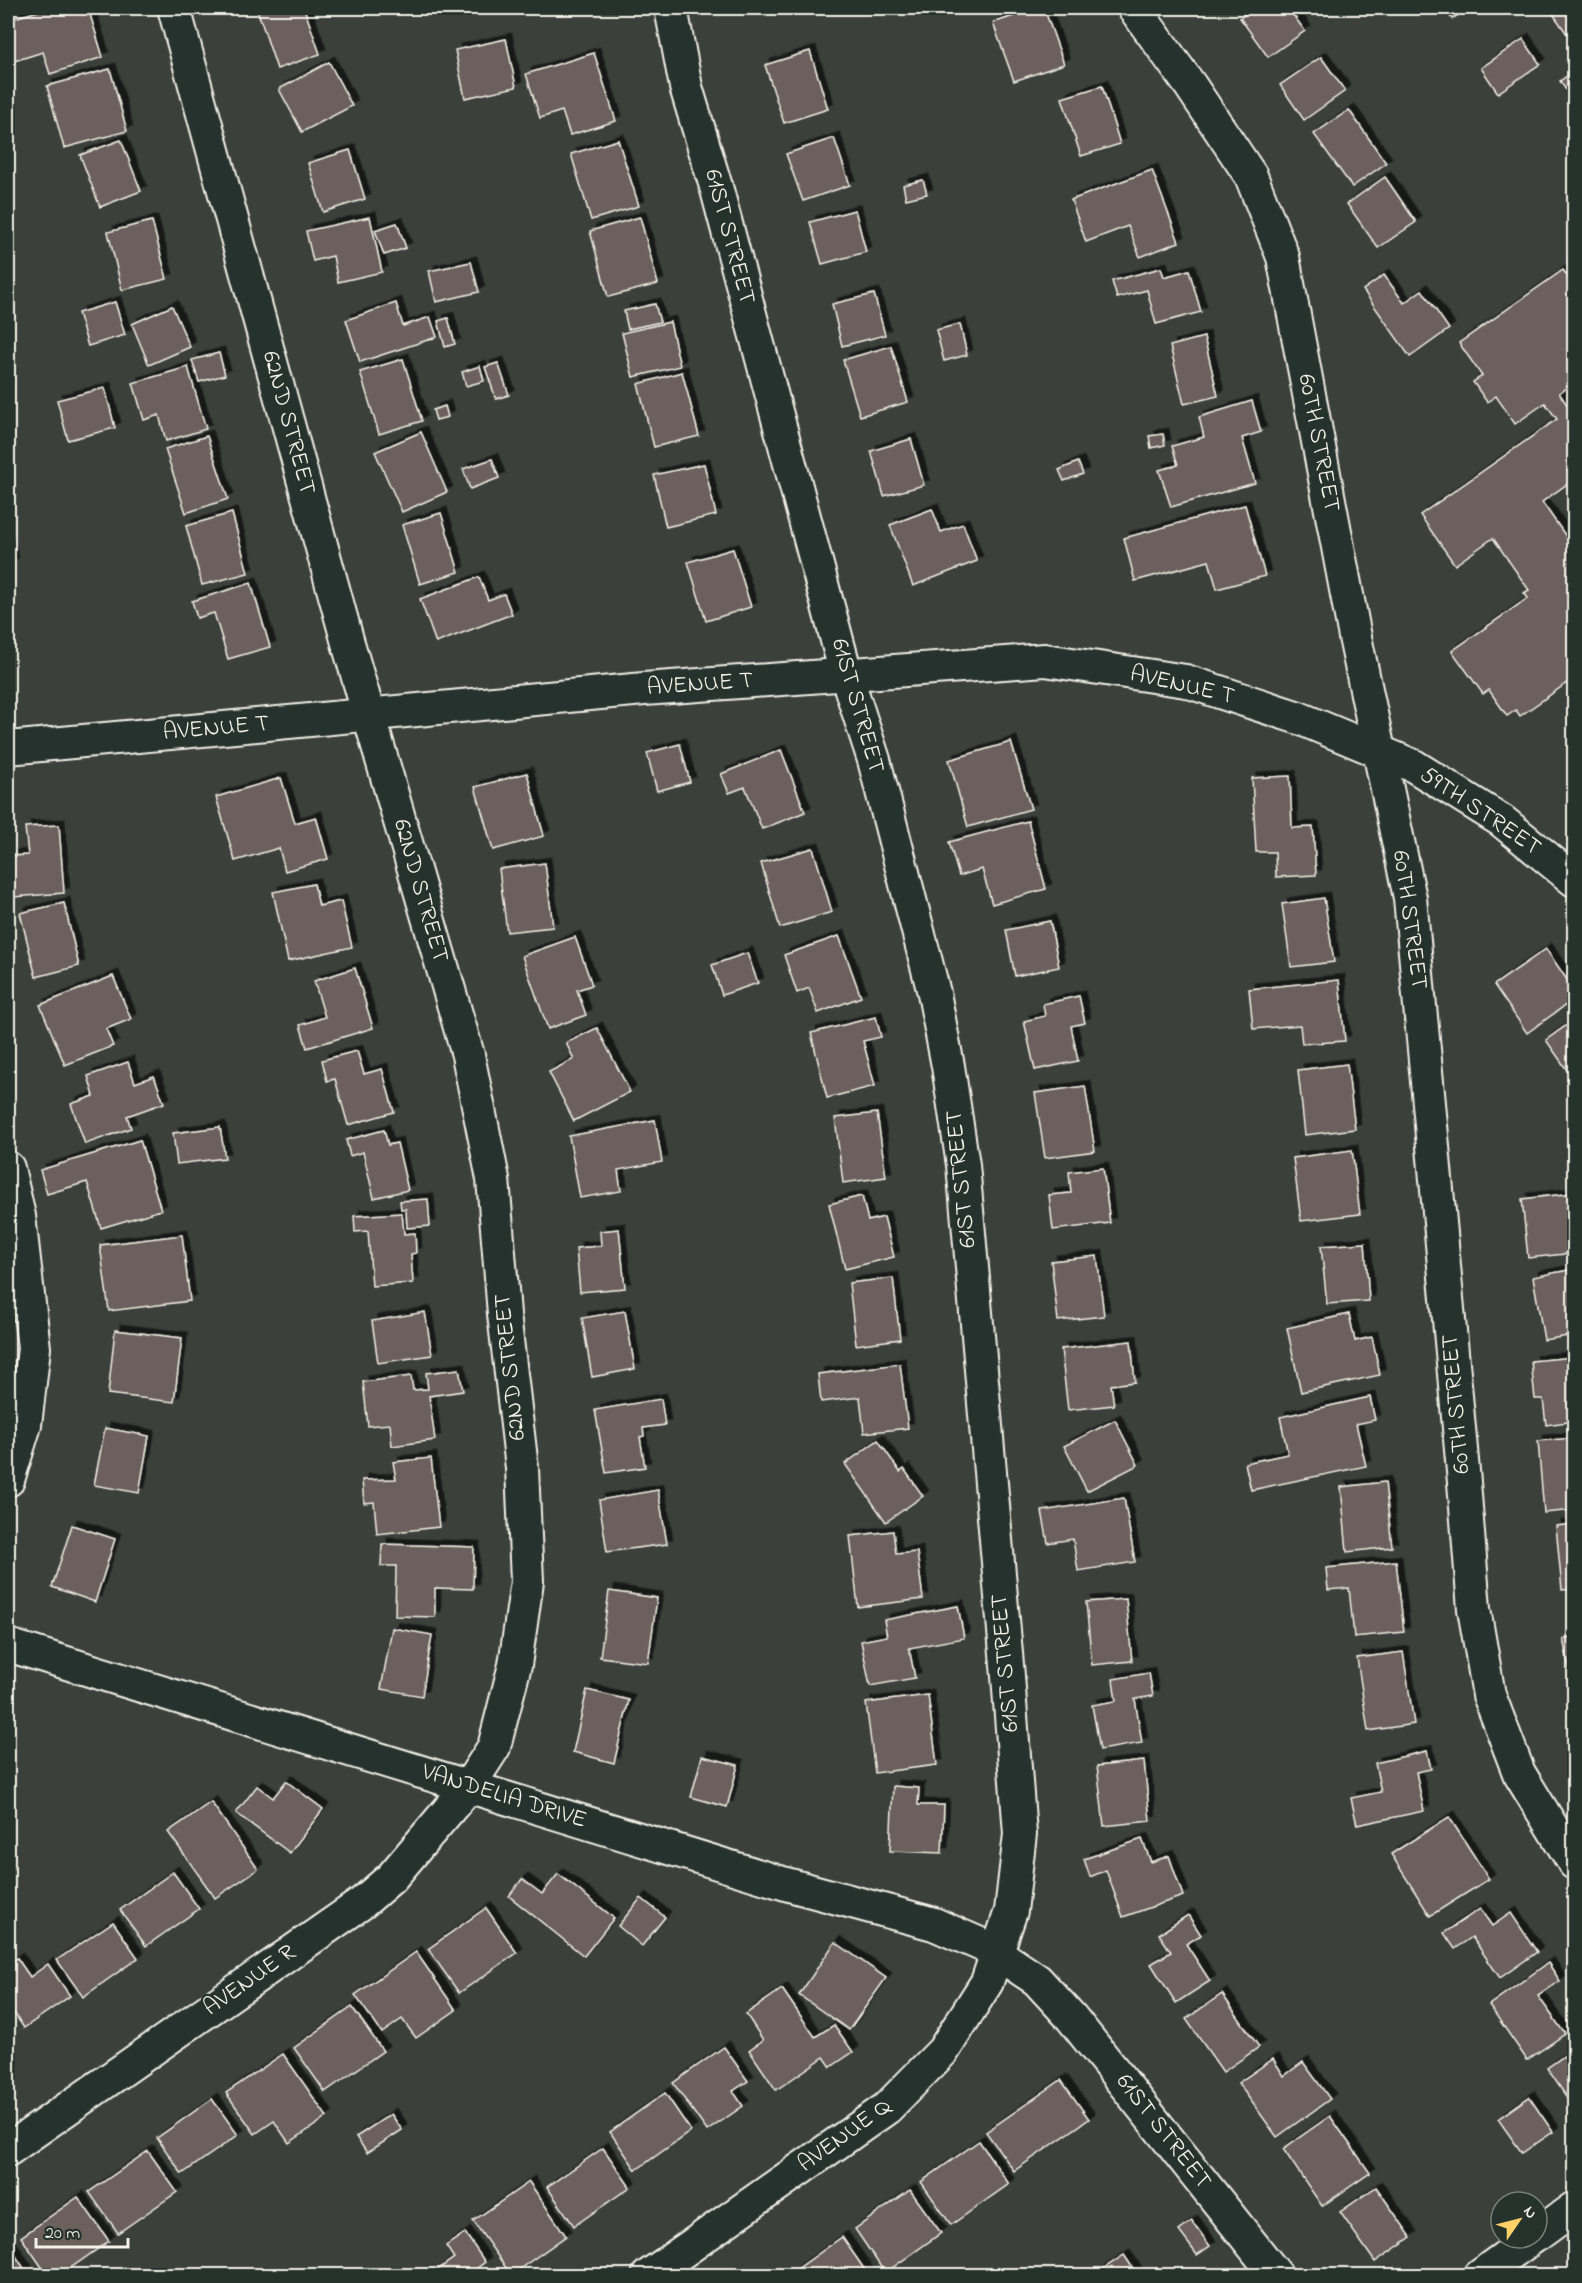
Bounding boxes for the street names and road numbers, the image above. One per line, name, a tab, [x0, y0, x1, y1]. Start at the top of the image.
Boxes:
street label: 61ST STREET	[694, 166, 764, 309]
street label: 62ND STREET	[252, 347, 324, 499]
street label: 60TH STREET	[1287, 371, 1349, 515]
street label: 61ST STREET	[821, 635, 893, 778]
street label: AVENUE T	[1126, 657, 1238, 715]
street label: AVENUE T	[646, 664, 754, 706]
street label: AVENUE T	[162, 707, 271, 751]
street label: 59TH STREET	[1412, 758, 1548, 866]
street label: 62ND STREET	[383, 815, 457, 967]
street label: 60TH STREET	[1382, 848, 1436, 992]
street label: 61ST STREET	[937, 1108, 987, 1250]
street label: 62ND STREET	[486, 1292, 536, 1442]
street label: 60TH STREET	[1433, 1333, 1481, 1475]
street label: 61ST STREET	[983, 1592, 1029, 1734]
street label: VANDELIA DRIVE	[416, 1755, 591, 1839]
street label: AVENUE R	[197, 1936, 304, 2026]
street label: 61ST STREET	[1107, 2067, 1220, 2198]
street label: AVENUE Q	[791, 2090, 899, 2182]

